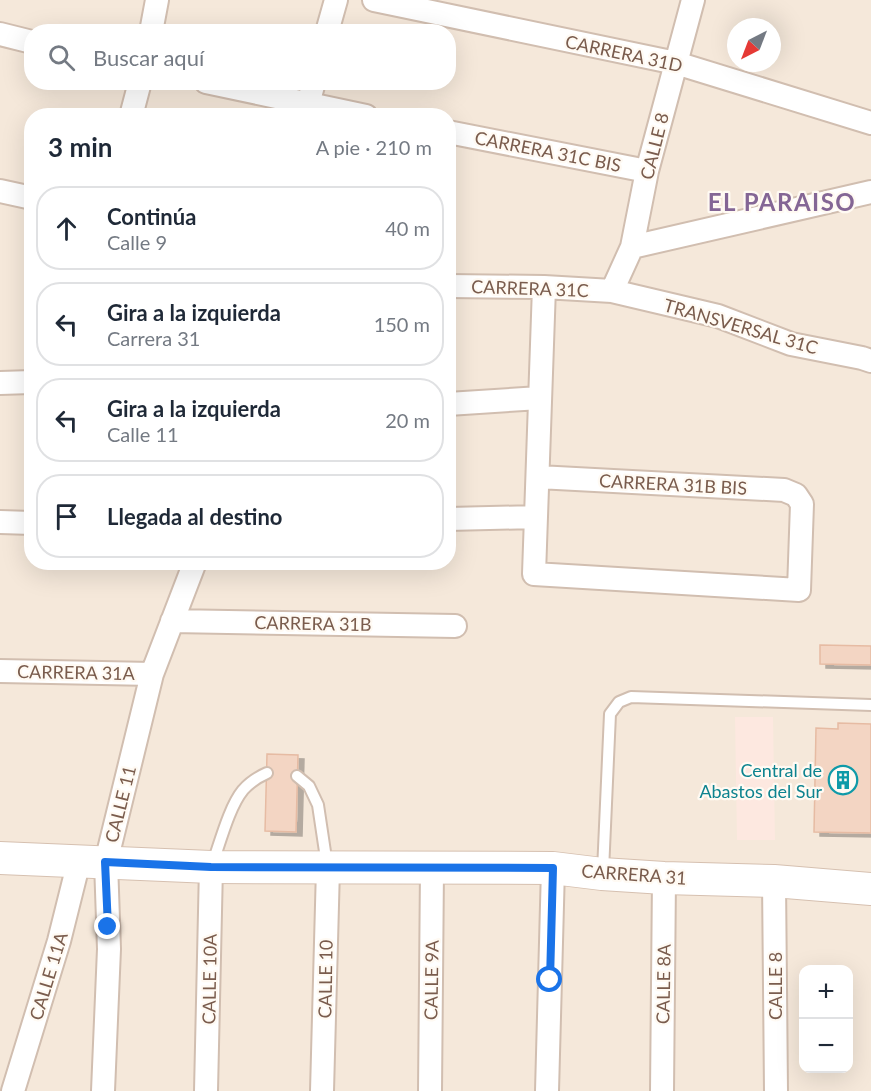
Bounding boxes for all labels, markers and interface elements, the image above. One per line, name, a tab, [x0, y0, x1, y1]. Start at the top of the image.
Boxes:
north arrow	[727, 18, 781, 72]
search box	[24, 24, 456, 90]
street label: CARRERA 31D	[563, 30, 685, 76]
icon: search	[45, 41, 78, 74]
text: Buscar aquí	[93, 44, 204, 71]
street label: CALLE 8	[635, 110, 673, 182]
street label: CARRERA 31C BIS	[473, 126, 623, 176]
text: 3 min	[48, 131, 112, 163]
text: A pie · 210 m	[316, 135, 432, 159]
district label: EL PARAISO	[708, 187, 856, 216]
text: Continúa	[107, 203, 196, 230]
icon: ahead	[50, 212, 83, 245]
text: 40 m	[385, 216, 430, 240]
text: Calle 9	[107, 230, 167, 254]
street label: CARRERA 31C	[471, 275, 589, 301]
street label: TRANSVERSAL 31C	[661, 293, 821, 359]
text: Gira a la izquierda	[107, 299, 281, 326]
icon: left	[50, 308, 83, 341]
text: 150 m	[374, 312, 430, 336]
text: Carrera 31	[107, 326, 200, 350]
text: Gira a la izquierda	[107, 395, 281, 422]
icon: left	[50, 404, 83, 437]
text: 20 m	[385, 408, 430, 432]
text: Calle 11	[107, 422, 179, 446]
street label: CARRERA 31B BIS	[598, 469, 748, 499]
icon: arrive	[50, 500, 83, 533]
text: Llegada al destino	[107, 503, 283, 530]
street label: CARRERA 31B	[254, 611, 372, 635]
street label: CARRERA 31A	[17, 660, 136, 684]
place label: Central de Abastos del Sur	[699, 759, 822, 802]
street label: CALLE 11	[100, 763, 140, 845]
building icon: Central de Abastos del Sur	[827, 764, 859, 796]
street label: CARRERA 31	[581, 859, 687, 889]
route end	[94, 913, 120, 939]
street label: CALLE 11A	[24, 929, 72, 1023]
street label: CALLE 10A	[197, 933, 221, 1025]
street label: CALLE 9A	[419, 939, 443, 1020]
street label: CALLE 10	[313, 940, 337, 1018]
street label: CALLE 8A	[651, 943, 675, 1024]
street label: CALLE 8	[764, 952, 786, 1020]
map controls	[799, 965, 853, 1073]
button: +	[799, 965, 853, 1019]
route start	[536, 966, 562, 992]
button: −	[799, 1019, 853, 1073]

